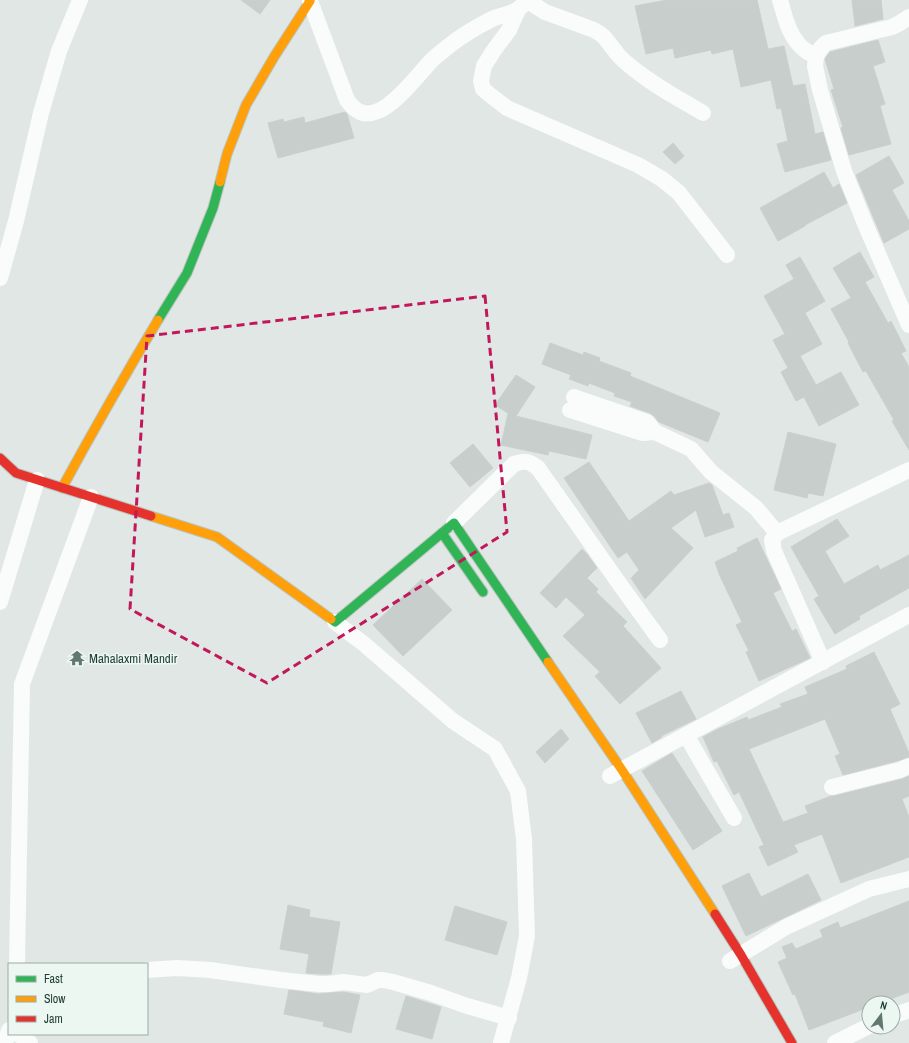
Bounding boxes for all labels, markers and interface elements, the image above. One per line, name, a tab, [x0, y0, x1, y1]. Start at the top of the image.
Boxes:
temple icon: Mahalaxmi Mandir	[68, 649, 86, 667]
place label: Mahalaxmi Mandir	[89, 650, 178, 667]
legend	[8, 963, 148, 1035]
text: Fast	[44, 971, 63, 987]
text: Slow	[44, 991, 66, 1007]
north arrow	[861, 995, 901, 1035]
text: N	[879, 998, 889, 1013]
text: Jam	[44, 1011, 63, 1027]

